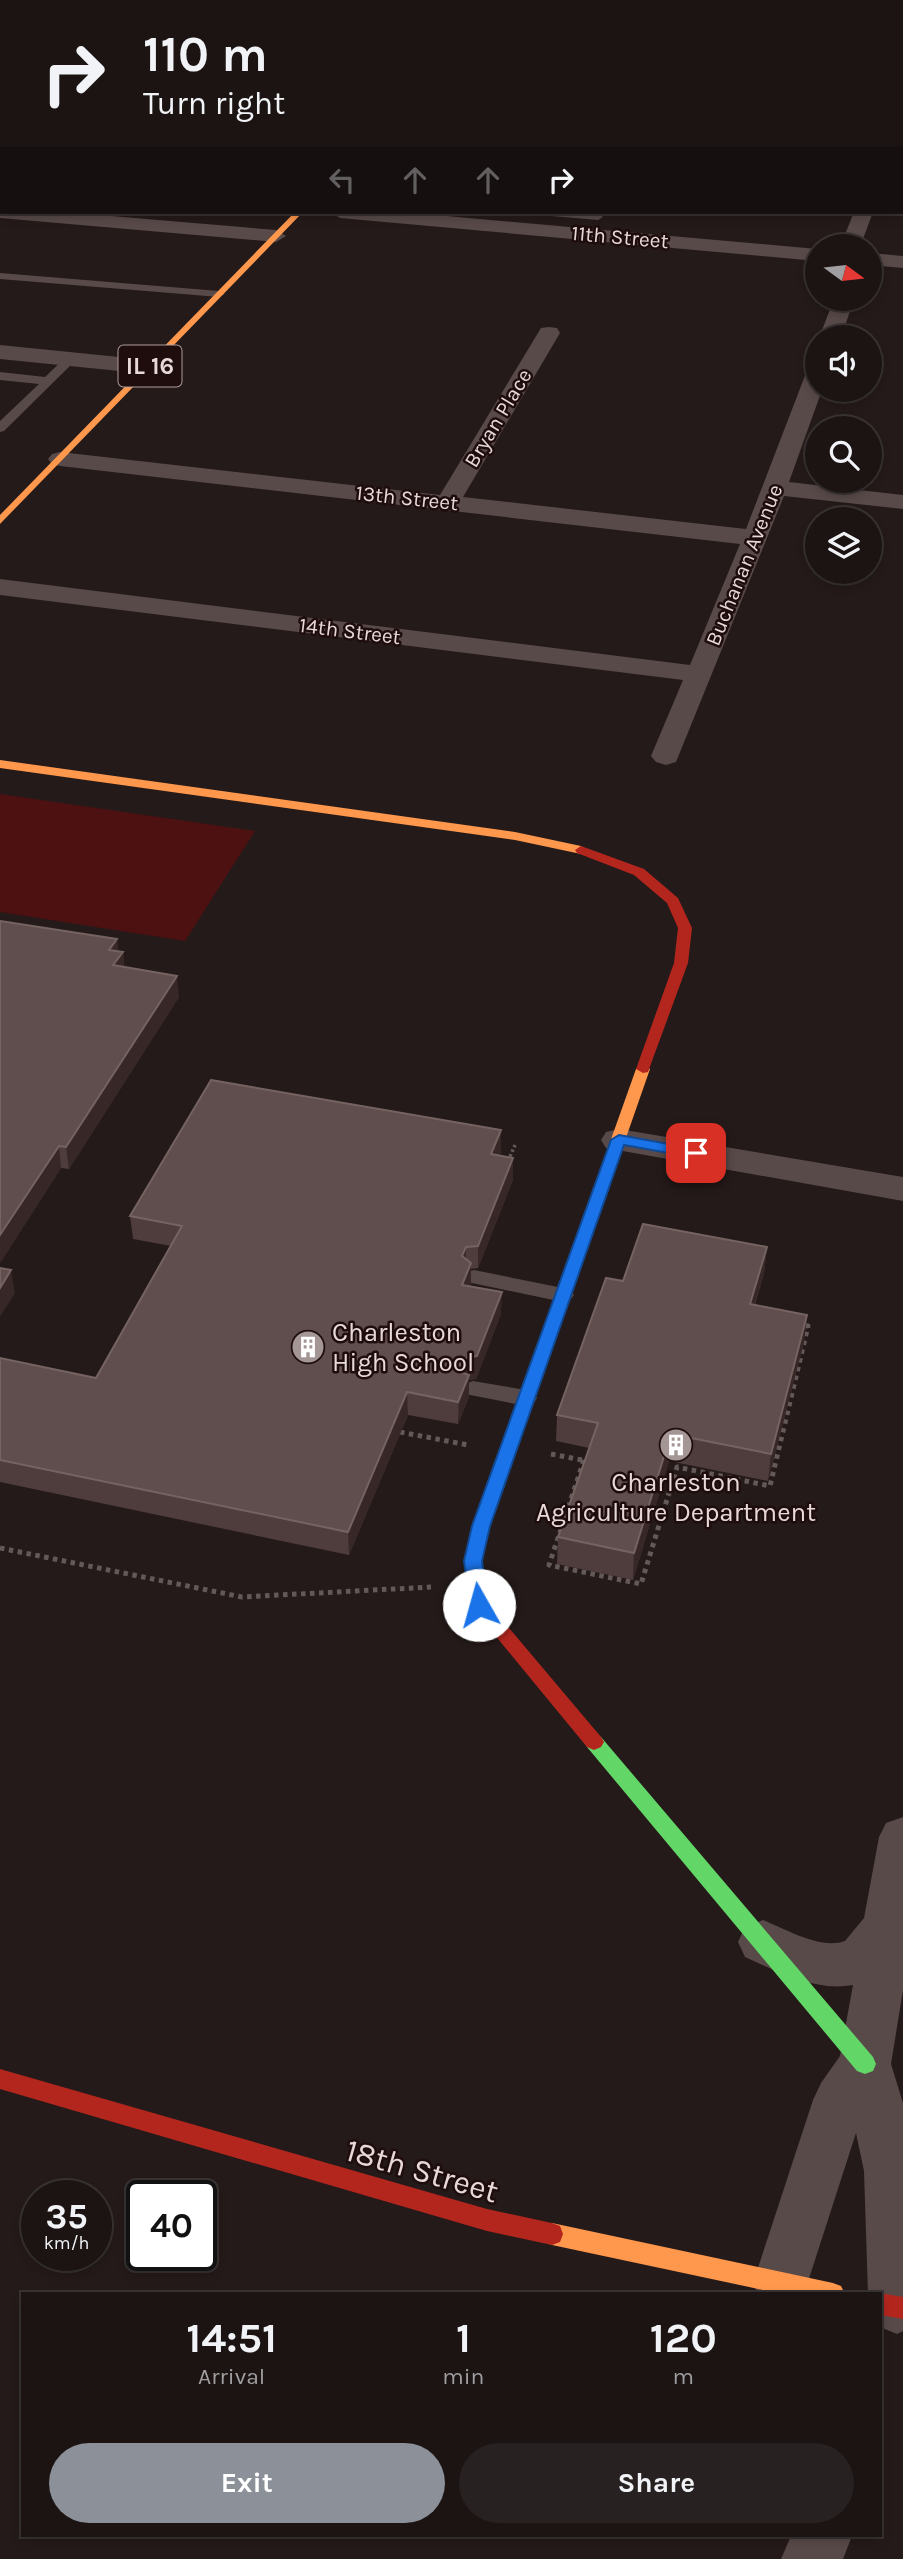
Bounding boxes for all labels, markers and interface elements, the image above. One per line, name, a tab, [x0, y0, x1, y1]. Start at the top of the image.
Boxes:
text: 110 m	[143, 26, 268, 83]
icon: right	[28, 28, 119, 119]
text: Turn right	[143, 85, 285, 122]
icon: left	[323, 161, 361, 199]
icon: ahead	[396, 161, 434, 199]
icon: ahead	[469, 161, 507, 199]
icon: right	[542, 161, 580, 199]
street label: 11th Street	[571, 221, 670, 253]
north arrow	[805, 234, 882, 312]
map controls	[805, 234, 882, 584]
button: sound	[805, 325, 882, 402]
road number: IL 16	[118, 346, 182, 386]
street label: Bryan Place	[459, 365, 537, 471]
button: search	[805, 416, 882, 493]
street label: 13th Street	[355, 481, 459, 515]
street label: Buchanan Avenue	[701, 481, 787, 649]
button: layers	[805, 507, 882, 584]
street label: 14th Street	[298, 613, 402, 649]
pin	[666, 1123, 726, 1183]
icon: arrive	[677, 1134, 715, 1172]
place label: Charleston High School	[332, 1317, 474, 1378]
building icon: Charleston High School	[289, 1328, 327, 1366]
building icon: Charleston Agriculture Department	[657, 1426, 695, 1464]
place label: Charleston Agriculture Department	[536, 1467, 816, 1528]
position arrow	[442, 1568, 516, 1642]
street label: 18th Street	[341, 2132, 503, 2210]
speed limit sign: 40	[126, 2180, 217, 2271]
text: 35	[45, 2196, 88, 2237]
text: km/h	[44, 2232, 89, 2254]
text: 14:51	[186, 2313, 277, 2363]
text: 1	[456, 2313, 471, 2363]
text: 120	[650, 2313, 717, 2363]
text: Arrival	[198, 2363, 265, 2390]
text: min	[442, 2363, 485, 2390]
text: m	[672, 2363, 694, 2390]
button: Exit	[49, 2443, 445, 2523]
button: Share	[459, 2443, 854, 2523]

